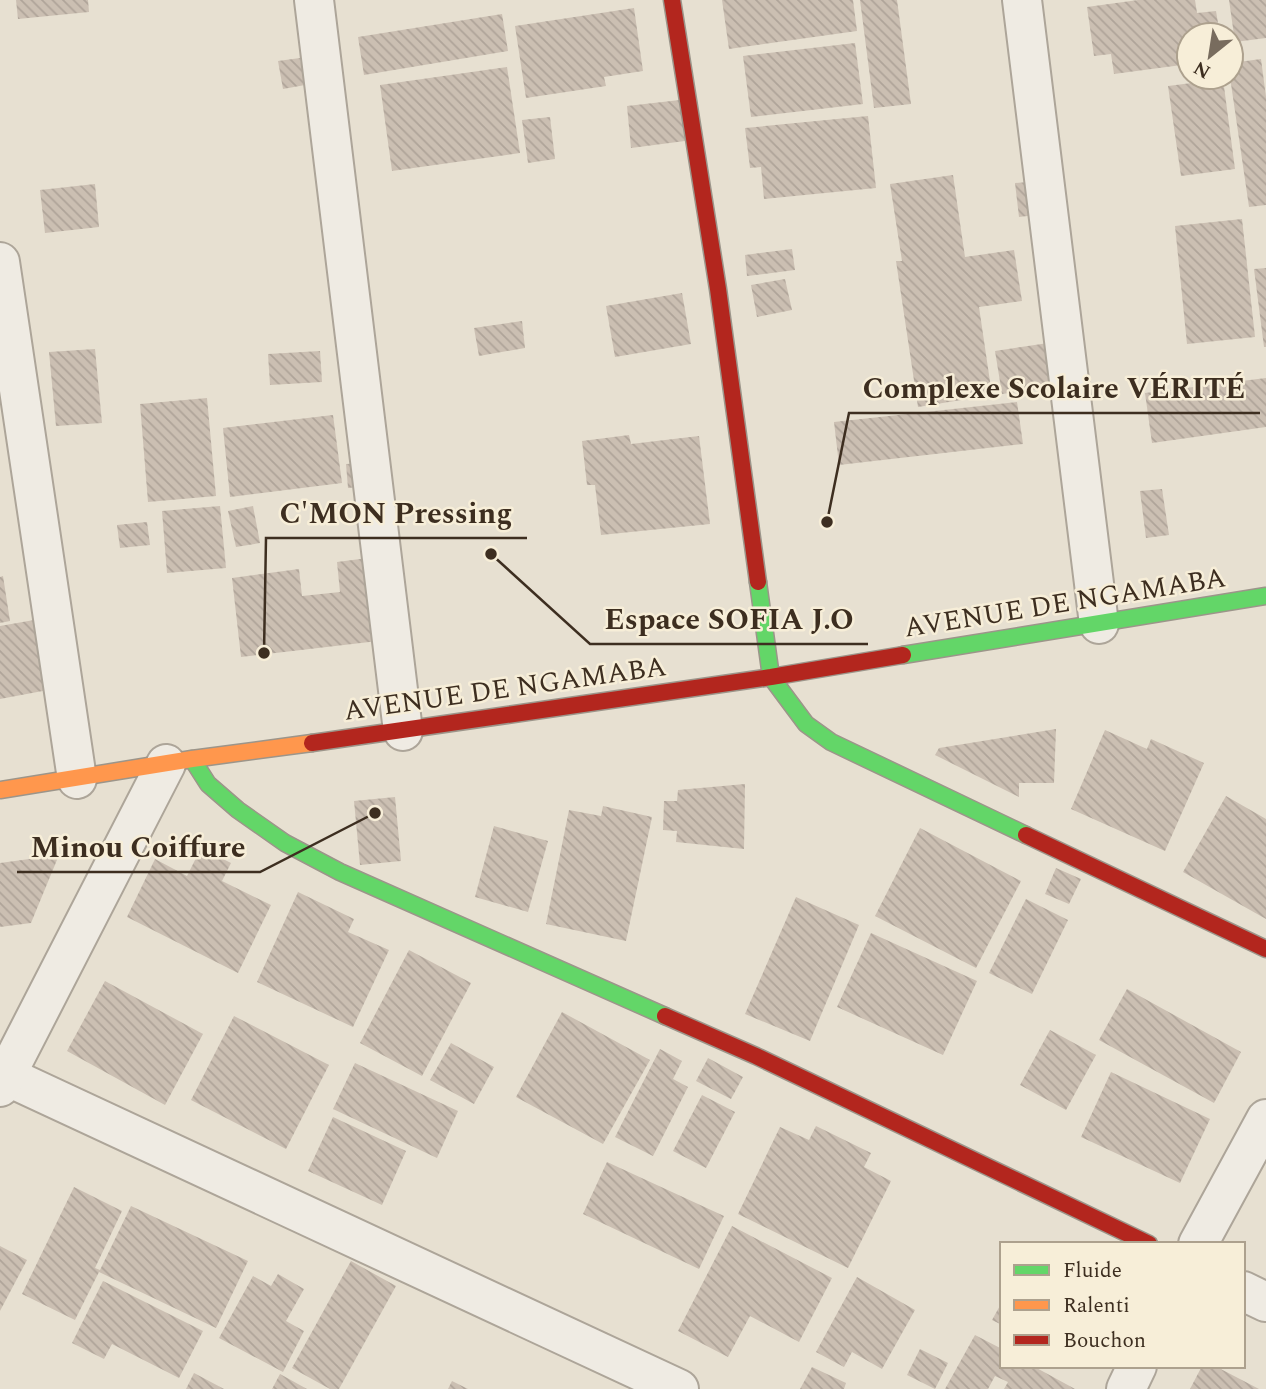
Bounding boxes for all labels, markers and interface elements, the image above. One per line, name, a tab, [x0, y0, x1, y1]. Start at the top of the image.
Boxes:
north arrow	[1175, 21, 1245, 91]
text: N	[1188, 53, 1216, 86]
callout: Complexe Scolaire VÉRITÉ	[849, 362, 1260, 413]
text: Complexe Scolaire VÉRITÉ	[862, 366, 1246, 412]
callout: C'MON Pressing	[266, 487, 527, 538]
text: C'MON Pressing	[280, 491, 512, 537]
street label: AVENUE DE NGAMABA	[901, 556, 1229, 650]
callout: Espace SOFIA J.O	[590, 593, 868, 644]
text: Espace SOFIA J.O	[604, 597, 854, 643]
street label: AVENUE DE NGAMABA	[341, 645, 669, 733]
callout: Minou Coiffure	[17, 821, 260, 872]
text: Minou Coiffure	[30, 825, 246, 871]
legend	[1000, 1242, 1245, 1368]
text: Fluide	[1063, 1255, 1122, 1287]
text: Ralenti	[1063, 1290, 1130, 1322]
text: Bouchon	[1063, 1325, 1146, 1357]

